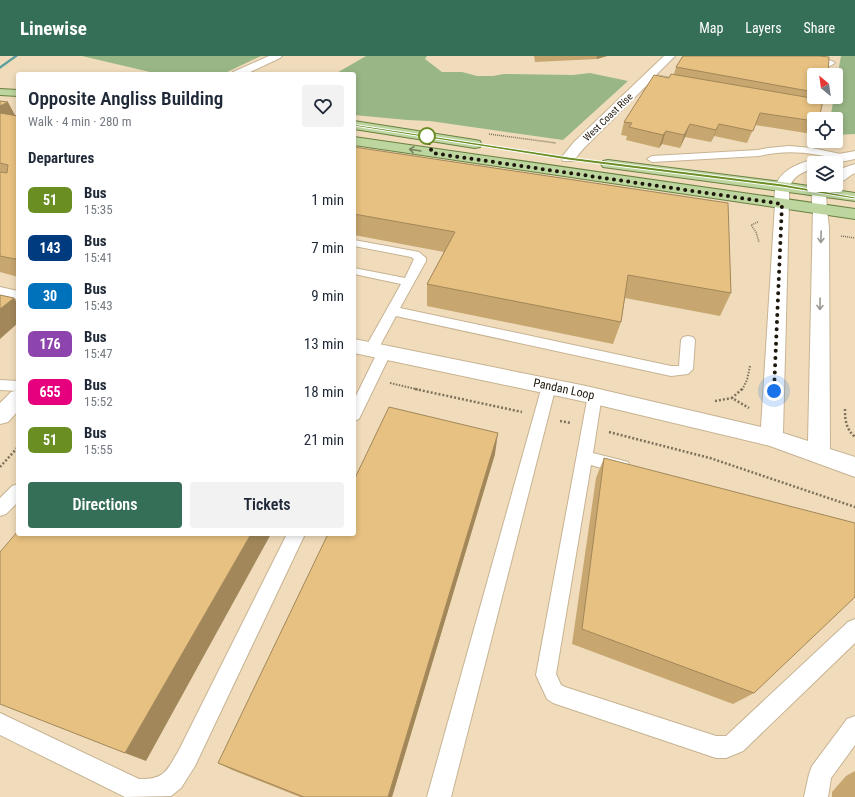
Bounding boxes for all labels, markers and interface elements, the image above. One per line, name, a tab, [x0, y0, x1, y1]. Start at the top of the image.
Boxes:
text: Linewise	[20, 17, 87, 40]
text: Map	[699, 20, 723, 36]
text: Layers	[745, 20, 782, 36]
text: Share	[804, 20, 835, 36]
north arrow	[807, 68, 843, 104]
map controls	[807, 68, 843, 192]
button: heart	[302, 85, 344, 127]
text: Opposite Angliss Building	[28, 87, 223, 110]
street label: West Coast Rise	[581, 91, 635, 143]
button: locate	[807, 112, 843, 148]
text: Walk · 4 min · 280 m	[28, 114, 132, 129]
unlabelled marker	[418, 127, 436, 145]
one-way arrow	[409, 146, 422, 154]
text: Departures	[28, 149, 94, 167]
button: layers	[807, 156, 843, 192]
text: Bus	[84, 184, 107, 202]
text: 1 min	[311, 191, 344, 209]
text: 51	[43, 192, 57, 208]
text: 15:35	[84, 202, 113, 217]
one-way arrow	[817, 230, 825, 243]
text: Bus	[84, 232, 107, 250]
text: 7 min	[311, 239, 344, 257]
text: 143	[39, 240, 61, 256]
text: 15:41	[84, 250, 113, 265]
text: Bus	[84, 280, 107, 298]
text: 9 min	[311, 287, 344, 305]
text: 30	[43, 288, 57, 304]
one-way arrow	[816, 297, 824, 310]
text: 15:43	[84, 298, 113, 313]
text: Bus	[84, 328, 107, 346]
text: 13 min	[304, 335, 344, 353]
text: 176	[39, 336, 61, 352]
text: 15:47	[84, 346, 113, 361]
text: Bus	[84, 376, 107, 394]
street label: Pandan Loop	[532, 376, 596, 402]
your location	[764, 381, 784, 401]
text: 18 min	[304, 383, 344, 401]
text: 655	[39, 384, 61, 400]
text: 15:52	[84, 394, 113, 409]
text: Bus	[84, 424, 107, 442]
text: 21 min	[304, 431, 344, 449]
text: 51	[43, 432, 57, 448]
text: 15:55	[84, 442, 113, 457]
button: Directions	[28, 482, 182, 528]
button: Tickets	[190, 482, 344, 528]

